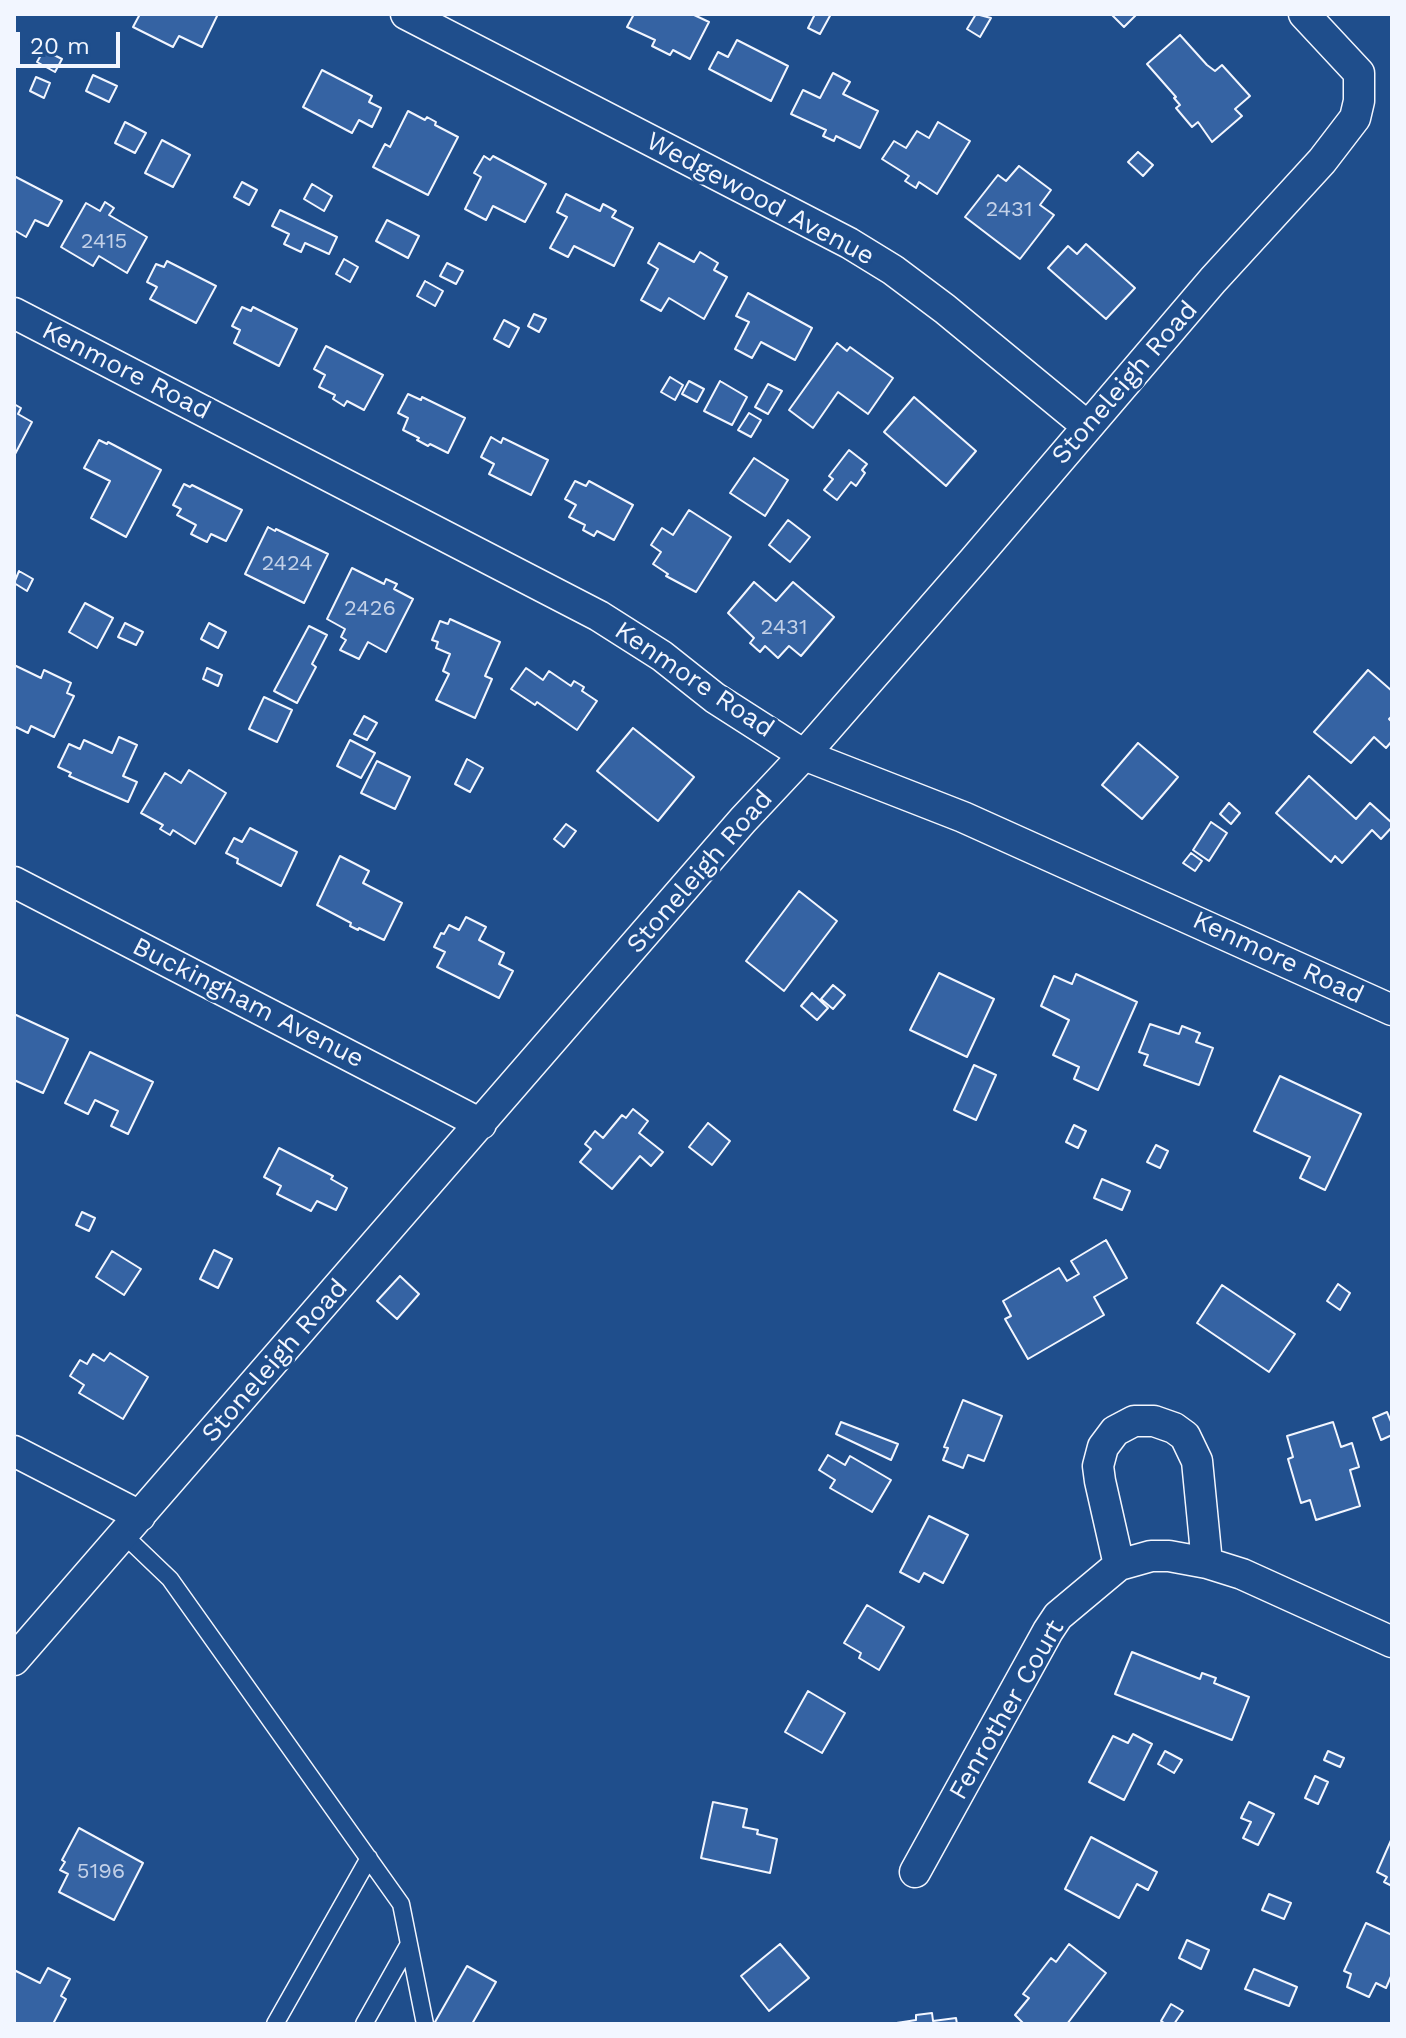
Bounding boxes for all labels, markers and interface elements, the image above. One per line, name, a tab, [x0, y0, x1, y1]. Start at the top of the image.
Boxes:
scale bar	[20, 16, 124, 66]
text: 20 m	[30, 32, 90, 60]
street label: Wedgewood Avenue	[641, 126, 879, 272]
house number: 2431	[985, 197, 1033, 223]
house number: 2415	[81, 229, 127, 255]
street label: Stoneleigh Road	[1046, 295, 1204, 471]
street label: Kenmore Road	[37, 315, 215, 427]
house number: 2424	[261, 551, 313, 577]
house number: 2426	[344, 596, 396, 622]
street label: Kenmore Road	[609, 615, 779, 745]
house number: 2431	[760, 615, 808, 641]
street label: Stoneleigh Road	[621, 784, 779, 960]
street label: Kenmore Road	[1188, 905, 1368, 1011]
street label: Buckingham Avenue	[127, 931, 369, 1075]
street label: Stoneleigh Road	[196, 1273, 354, 1449]
street label: Fenrother Court	[943, 1614, 1071, 1806]
house number: 5196	[77, 1859, 125, 1885]

